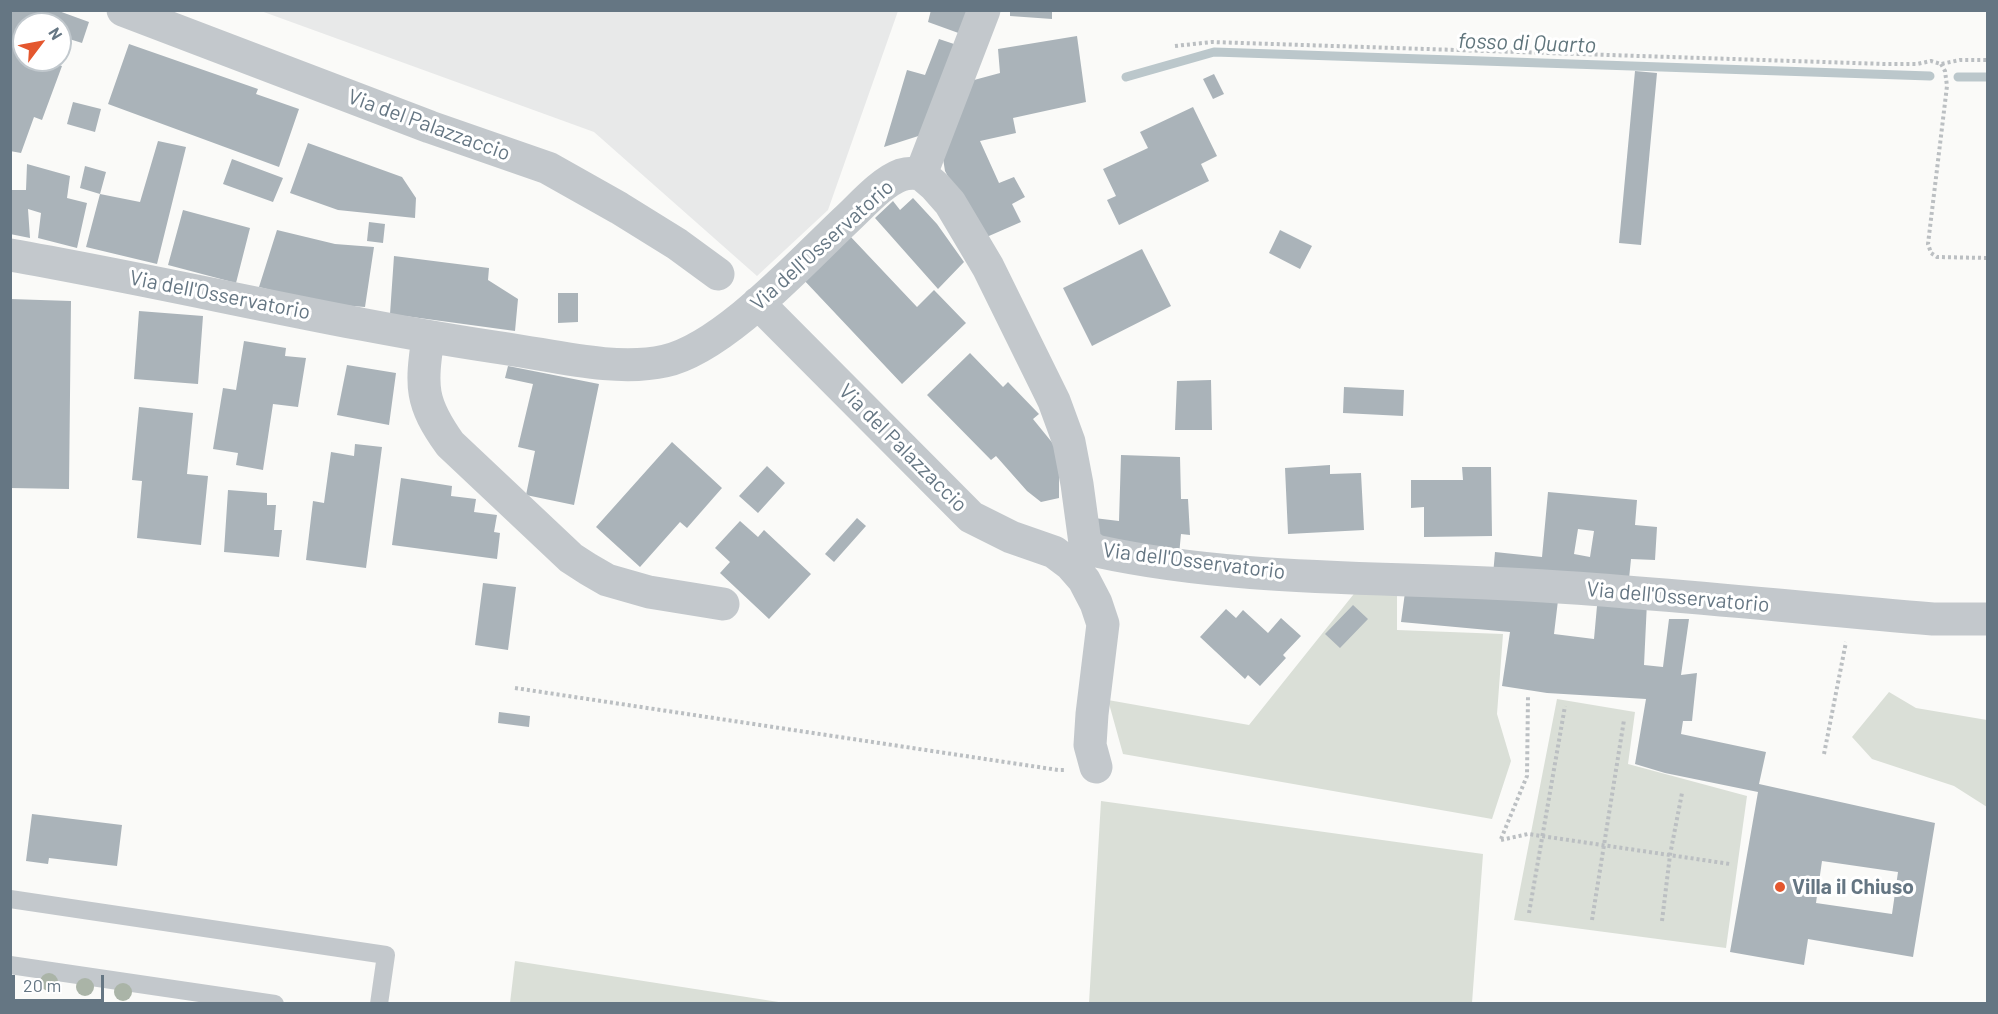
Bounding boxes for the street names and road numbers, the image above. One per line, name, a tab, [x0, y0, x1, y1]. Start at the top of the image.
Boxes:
street label: Via del Palazzaccio	[344, 84, 514, 166]
street label: Via dell'Osservatorio	[745, 174, 899, 316]
street label: Via dell'Osservatorio	[127, 265, 313, 325]
street label: Via del Palazzaccio	[834, 379, 972, 517]
street label: Via dell'Osservatorio	[1101, 537, 1287, 585]
street label: Via dell'Osservatorio	[1585, 576, 1771, 618]

